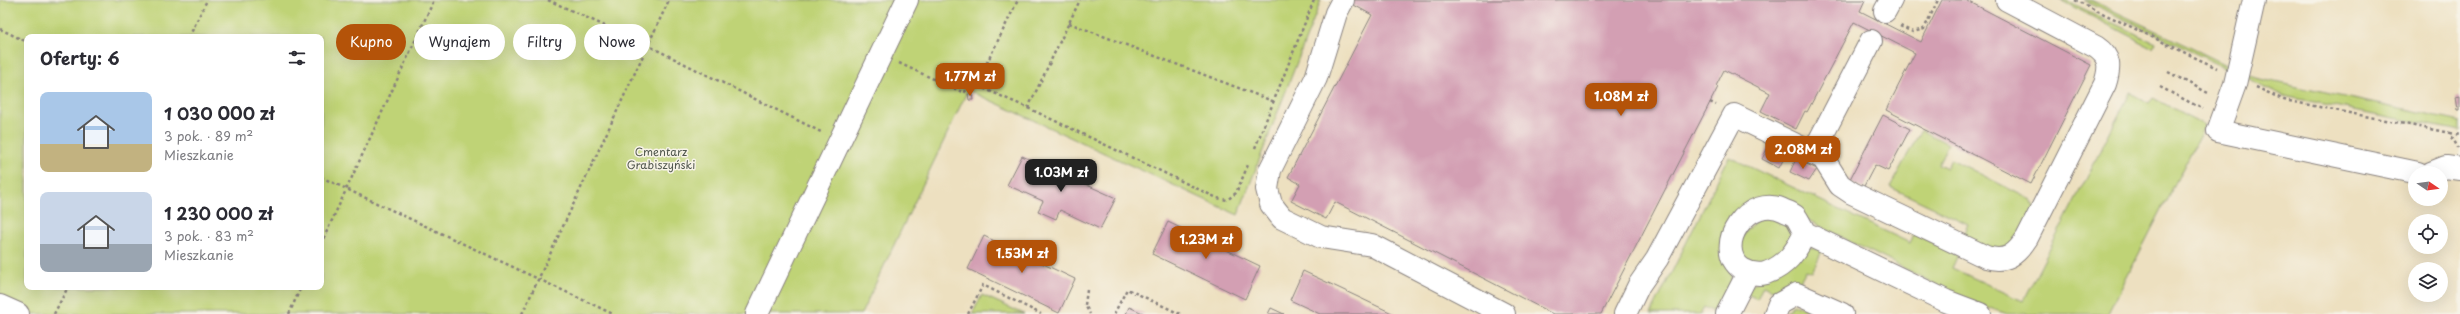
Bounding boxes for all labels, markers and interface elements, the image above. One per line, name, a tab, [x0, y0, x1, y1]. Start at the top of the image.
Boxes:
chip: Kupno	[336, 24, 406, 60]
chip: Wynajem	[414, 24, 505, 60]
chip: Filtry	[513, 24, 576, 60]
chip: Nowe	[584, 24, 650, 60]
text: Oferty: 6	[40, 45, 119, 71]
icon: filters	[286, 47, 308, 69]
pin: 1.77M zł	[929, 63, 1011, 97]
text: 1.77M zł	[945, 66, 995, 85]
pin: 1.08M zł	[1580, 83, 1662, 117]
text: 1.08M zł	[1594, 86, 1648, 105]
text: 1 030 000 zł	[164, 100, 274, 126]
icon: home	[72, 108, 120, 156]
text: 3 pok. · 89 m²	[164, 126, 253, 145]
pin: 2.08M zł	[1762, 136, 1844, 170]
text: 2.08M zł	[1774, 139, 1832, 158]
park label: Cmentarz Grabiszyński	[627, 143, 695, 173]
text: Mieszkanie	[164, 145, 234, 164]
pin: 1.03M zł	[1020, 159, 1102, 193]
text: 1.03M zł	[1034, 162, 1088, 181]
north arrow	[2408, 166, 2448, 206]
map controls	[2408, 166, 2448, 302]
text: 1 230 000 zł	[164, 200, 273, 226]
icon: home	[72, 208, 120, 256]
button: locate	[2408, 214, 2448, 254]
text: 3 pok. · 83 m²	[164, 226, 254, 245]
pin: 1.23M zł	[1165, 226, 1247, 260]
text: 1.23M zł	[1179, 229, 1233, 248]
pin: 1.53M zł	[981, 240, 1063, 274]
text: 1.53M zł	[996, 243, 1048, 262]
text: Mieszkanie	[164, 245, 234, 264]
button: layers	[2408, 262, 2448, 302]

